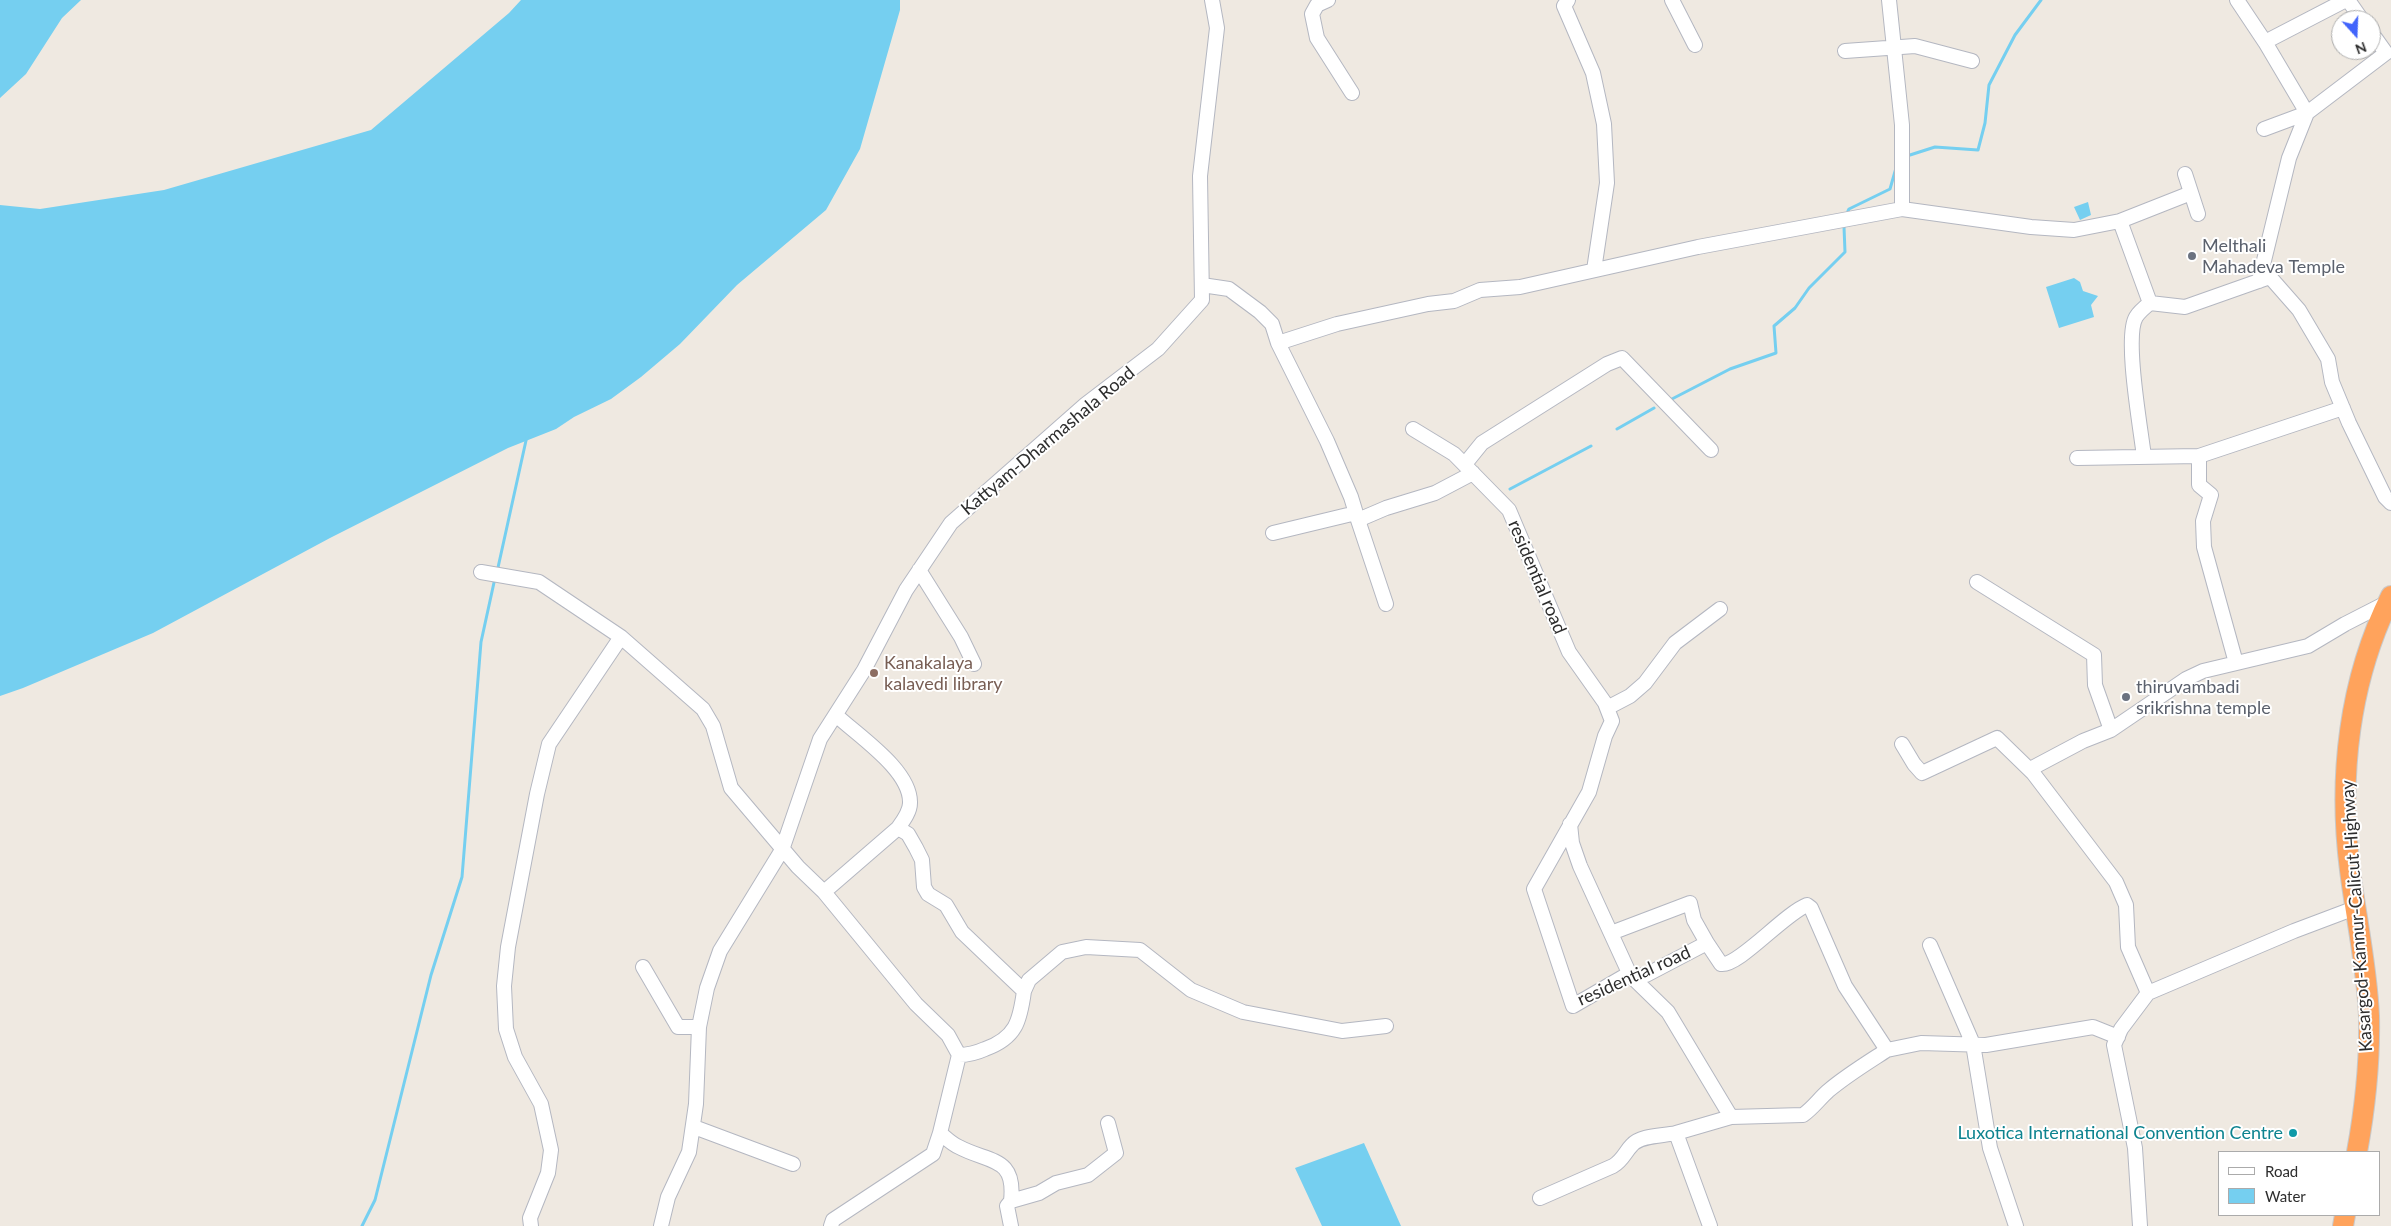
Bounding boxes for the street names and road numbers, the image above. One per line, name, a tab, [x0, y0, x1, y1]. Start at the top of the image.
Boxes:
street label: Kattyam-Dharmashala Road	[957, 362, 1139, 520]
street label: residential road	[1503, 517, 1571, 637]
street label: Kasargod-Kannur-Calicut Highway	[2337, 779, 2377, 1053]
street label: residential road	[1574, 941, 1694, 1011]

